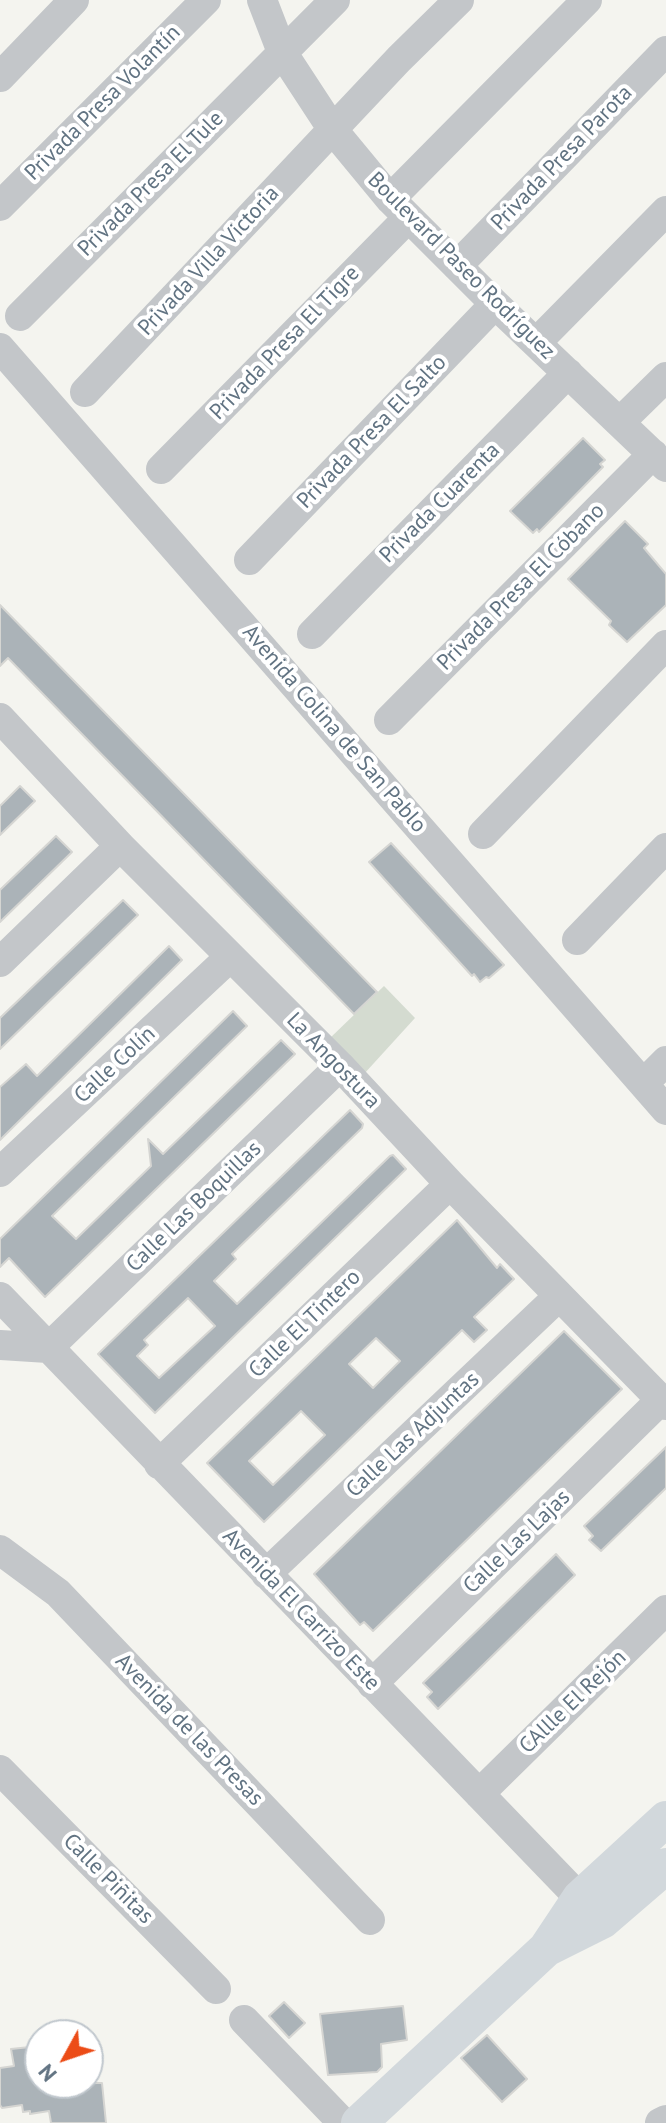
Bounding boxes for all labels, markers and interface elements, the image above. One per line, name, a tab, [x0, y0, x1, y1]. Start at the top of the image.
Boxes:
street label: Privada Presa Volantín	[20, 20, 186, 186]
street label: Privada Presa Parota	[486, 80, 638, 236]
street label: Privada Presa El Tule	[73, 106, 229, 262]
street label: Boulevard Paseo Rodríguez	[362, 167, 560, 365]
street label: Privada Villa Victoria	[133, 181, 285, 341]
street label: Privada Presa El Tigre	[205, 260, 365, 426]
street label: Privada Presa El Salto	[292, 350, 452, 514]
street label: Privada Cuarenta	[374, 437, 506, 569]
street label: Privada Presa El Cóbano	[432, 498, 610, 676]
street label: Avenida Colina de San Pablo	[237, 620, 431, 838]
street label: La Angostura	[281, 1008, 385, 1114]
street label: Calle Colín	[69, 1021, 161, 1109]
street label: Calle Las Boquillas	[121, 1136, 267, 1278]
street label: Calle El Tintero	[244, 1264, 366, 1384]
street label: Calle Las Adjuntas	[341, 1367, 485, 1503]
street label: Calle Las Lajas	[458, 1485, 576, 1599]
street label: Avenida El Carrizo Este	[217, 1524, 385, 1696]
street label: CAllle El Rejón	[514, 1645, 632, 1759]
street label: Avenida de las Presas	[110, 1648, 268, 1812]
street label: Calle Piñitas	[57, 1828, 159, 1930]
north arrow	[24, 2019, 104, 2099]
text: N	[32, 2059, 63, 2088]

